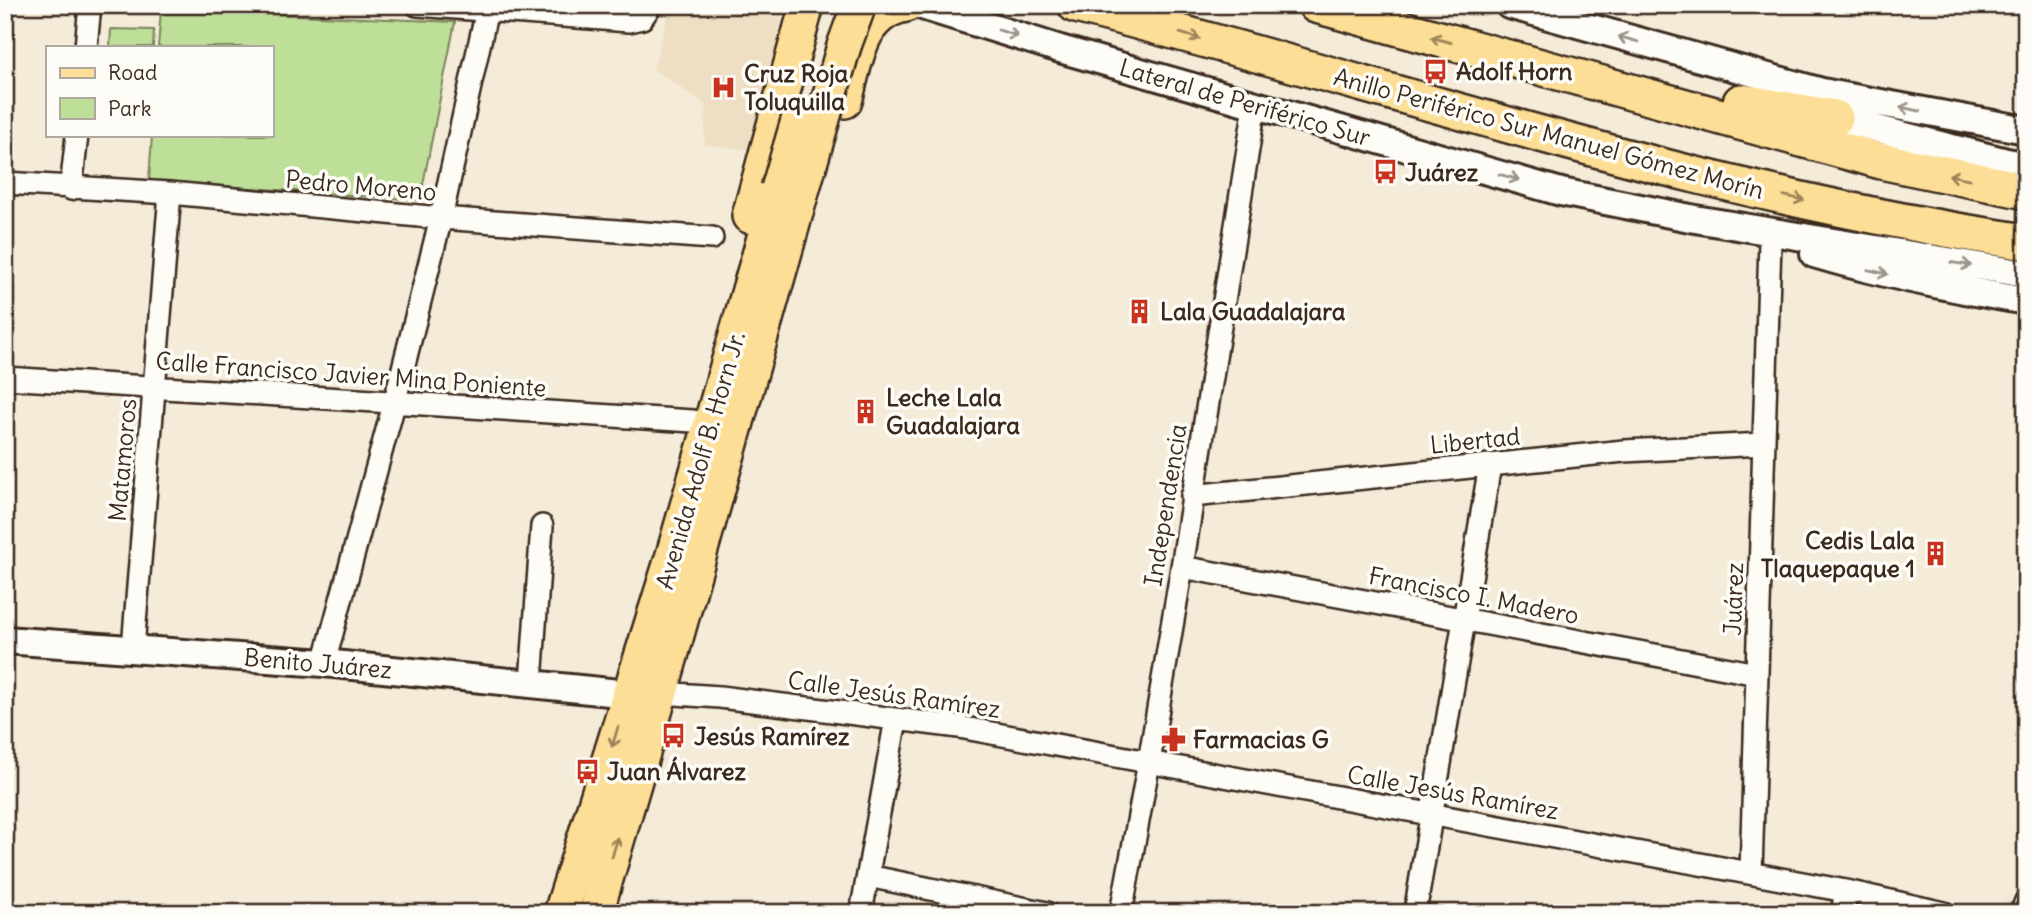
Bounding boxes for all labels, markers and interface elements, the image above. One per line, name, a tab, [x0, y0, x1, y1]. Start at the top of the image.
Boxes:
one-way arrow	[996, 27, 1018, 40]
one-way arrow	[1178, 30, 1200, 43]
one-way arrow	[1617, 32, 1639, 45]
one-way arrow	[1430, 33, 1453, 46]
legend	[46, 46, 273, 136]
street label: Lateral de Periférico Sur	[1116, 52, 1374, 152]
place label: Adolf Horn	[1456, 56, 1572, 86]
bus stop icon: Adolf Horn	[1422, 57, 1450, 85]
place label: Cruz Roja Toluquilla	[744, 58, 849, 116]
text: Road	[108, 59, 157, 86]
street label: Anillo Periférico Sur Manuel Gómez Morín	[1331, 61, 1767, 205]
hospital icon: Cruz Roja Toluquilla	[710, 73, 738, 101]
text: Park	[108, 95, 151, 122]
one-way arrow	[1899, 102, 1922, 115]
place label: Juárez	[1405, 157, 1479, 187]
bus stop icon: Juárez	[1371, 158, 1399, 186]
street label: Pedro Moreno	[284, 163, 438, 207]
one-way arrow	[1948, 170, 1971, 184]
one-way arrow	[1498, 172, 1520, 185]
one-way arrow	[1782, 191, 1805, 205]
one-way arrow	[1949, 258, 1972, 271]
one-way arrow	[1866, 266, 1889, 279]
place label: Lala Guadalajara	[1160, 296, 1346, 326]
building icon: Lala Guadalajara	[1126, 297, 1154, 325]
street label: Avenida Adolf B. Horn Jr.	[649, 328, 751, 592]
street label: Calle Francisco Javier Mina Poniente	[155, 345, 547, 403]
place label: Leche Lala Guadalajara	[886, 382, 1020, 440]
street label: Matamoros	[102, 397, 142, 523]
building icon: Leche Lala Guadalajara	[852, 397, 880, 425]
street label: Libertad	[1429, 420, 1521, 460]
street label: Independencia	[1137, 422, 1193, 588]
place label: Cedis Lala Tlaquepaque 1	[1761, 525, 1915, 583]
building icon: Cedis Lala Tlaquepaque 1	[1921, 540, 1949, 568]
street label: Francisco I. Madero	[1366, 560, 1582, 630]
street label: Juárez	[1717, 562, 1749, 636]
street label: Benito Juárez	[243, 642, 393, 684]
street label: Calle Jesús Ramírez	[786, 664, 1002, 724]
place label: Jesús Ramírez	[694, 721, 850, 751]
bus stop icon: Jesús Ramírez	[660, 722, 688, 750]
place label: Farmacias G	[1193, 724, 1329, 754]
one-way arrow	[608, 725, 621, 747]
pharmacy icon: Farmacias G	[1159, 725, 1187, 753]
place label: Juan Álvarez	[607, 756, 746, 786]
bus stop icon: Juan Álvarez	[573, 757, 601, 785]
street label: Calle Jesús Ramírez	[1345, 759, 1561, 825]
one-way arrow	[609, 836, 622, 859]

